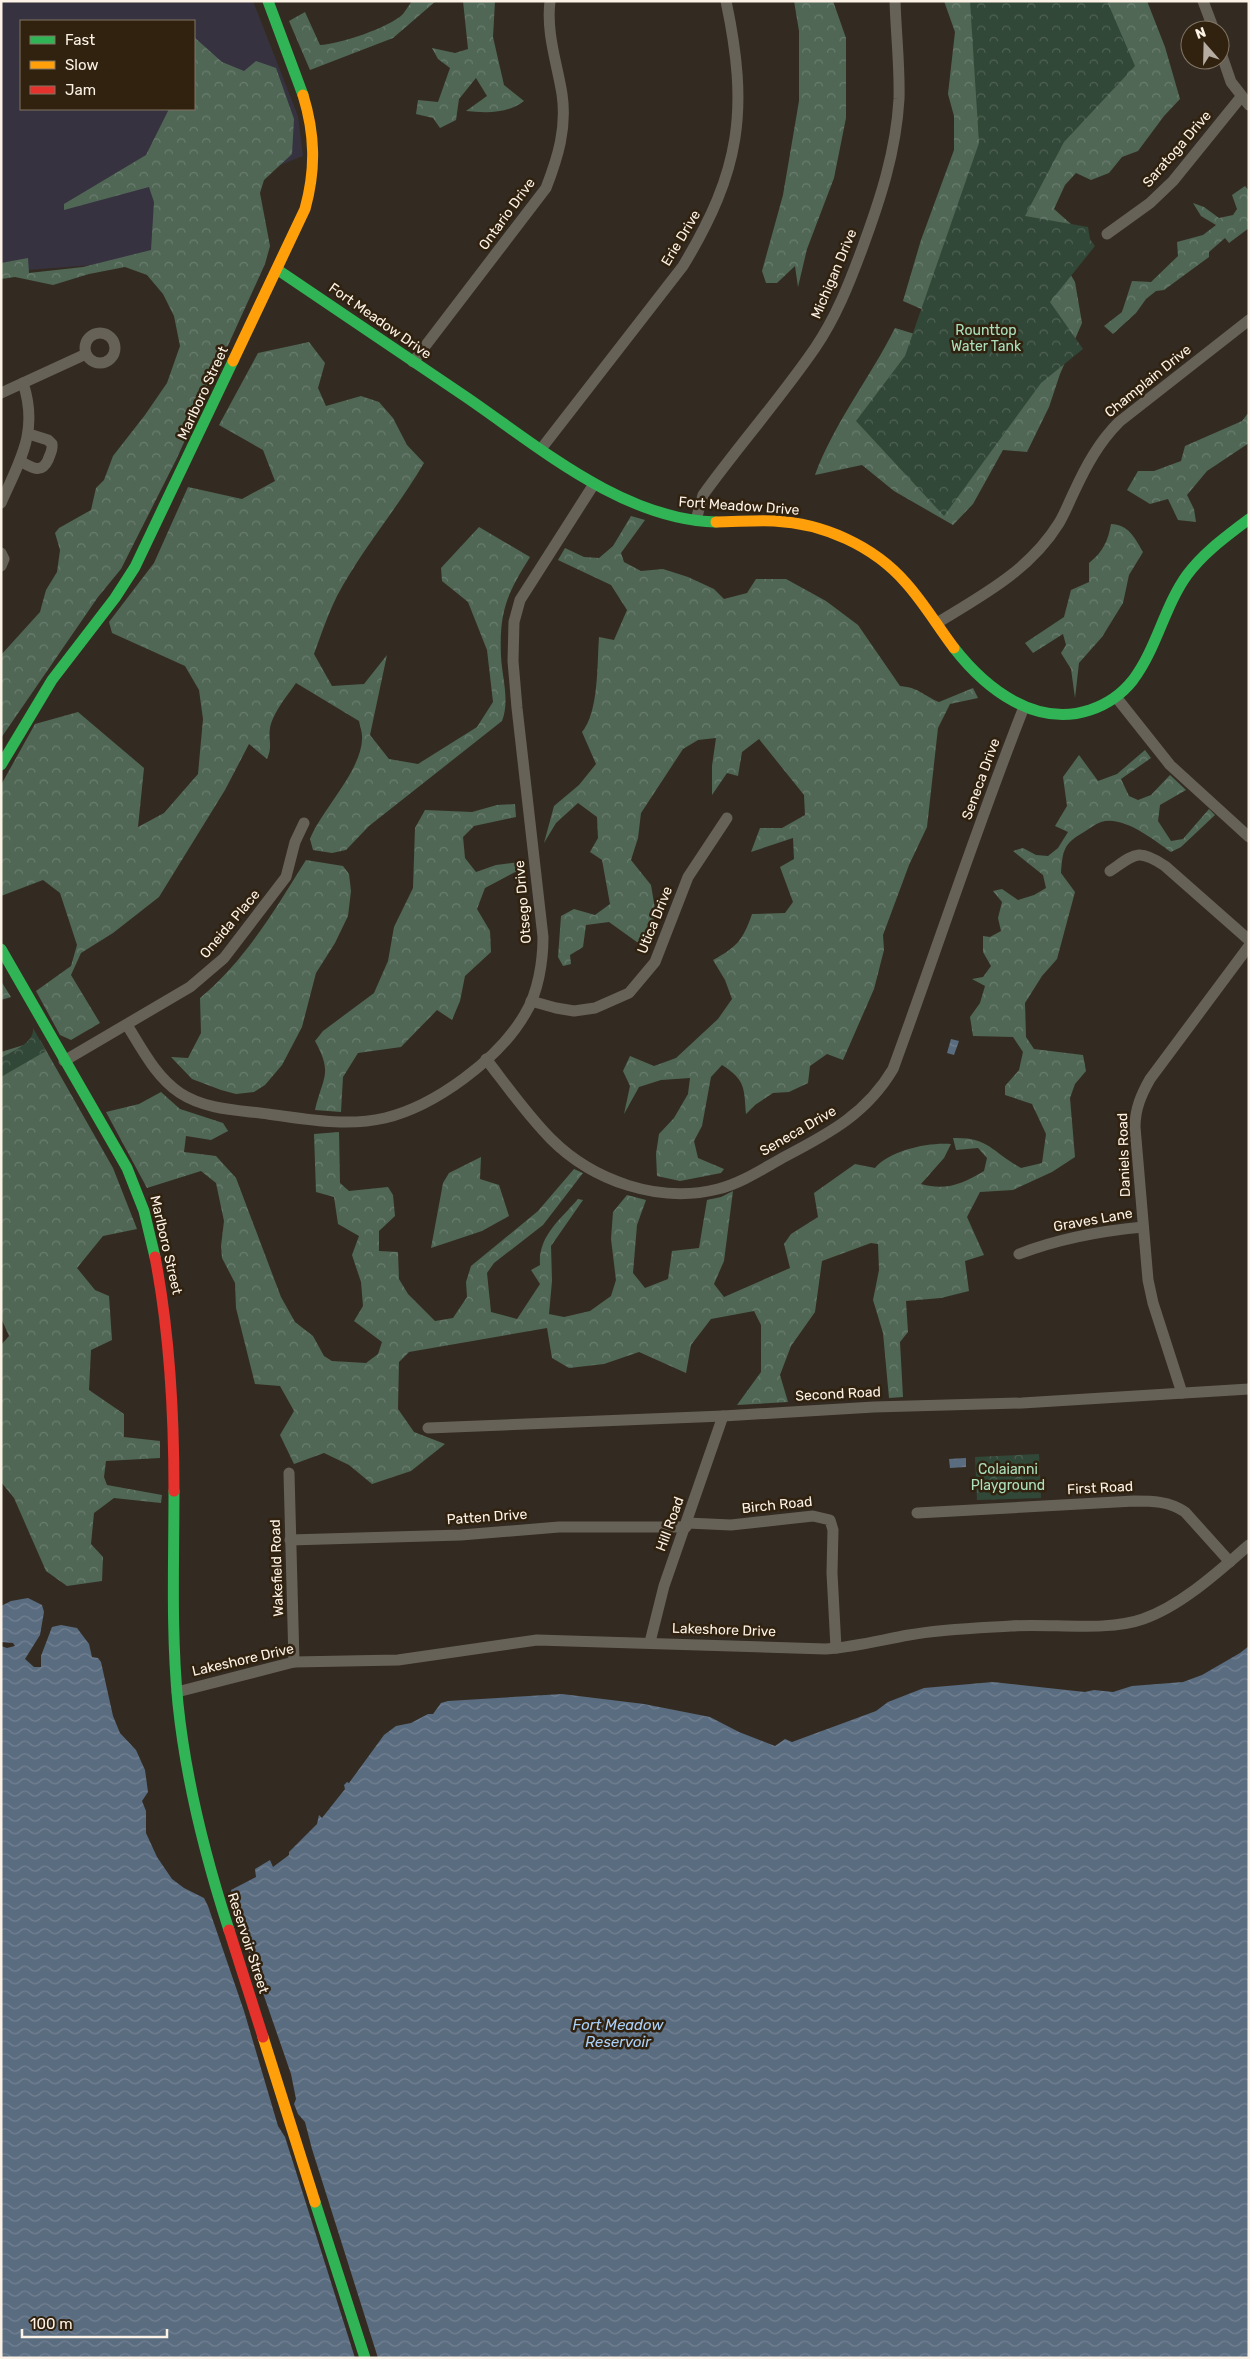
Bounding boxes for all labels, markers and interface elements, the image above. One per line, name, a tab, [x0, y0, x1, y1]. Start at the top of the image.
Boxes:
legend	[20, 20, 195, 110]
north arrow	[1180, 20, 1230, 70]
text: N	[1193, 24, 1208, 43]
text: Fast	[65, 31, 95, 49]
text: Slow	[65, 56, 98, 74]
text: Jam	[65, 81, 96, 99]
street label: Saratoga Drive	[1139, 107, 1215, 191]
street label: Ontario Drive	[475, 175, 539, 253]
street label: Erie Drive	[658, 207, 704, 269]
street label: Michigan Drive	[807, 226, 861, 321]
street label: Fort Meadow Drive	[325, 279, 435, 363]
park label: Rounttop Water Tank	[951, 322, 1022, 355]
street label: Champlain Drive	[1101, 341, 1195, 421]
street label: Marlboro Street	[174, 343, 232, 442]
street label: Fort Meadow Drive	[678, 493, 800, 519]
street label: Seneca Drive	[958, 736, 1004, 822]
street label: Otsego Drive	[511, 860, 535, 944]
street label: Utica Drive	[634, 884, 676, 956]
street label: Oneida Place	[196, 886, 264, 962]
street label: Seneca Drive	[757, 1102, 839, 1160]
street label: Daniels Road	[1114, 1113, 1134, 1197]
street label: Marlboro Street	[146, 1194, 186, 1297]
street label: Graves Lane	[1052, 1205, 1134, 1235]
street label: Second Road	[795, 1383, 881, 1405]
park label: Colaianni Playground	[971, 1461, 1045, 1494]
street label: First Road	[1067, 1478, 1133, 1498]
street label: Birch Road	[741, 1493, 813, 1517]
street label: Hill Road	[652, 1494, 688, 1554]
street label: Patten Drive	[446, 1506, 528, 1528]
street label: Wakefield Road	[267, 1519, 287, 1617]
street label: Lakeshore Drive	[672, 1620, 777, 1640]
street label: Lakeshore Drive	[190, 1640, 296, 1680]
street label: Reservoir Street	[224, 1890, 272, 1996]
water label: Fort Meadow Reservoir	[573, 2016, 664, 2051]
scale bar	[22, 2306, 168, 2338]
text: 100 m	[30, 2315, 72, 2333]

